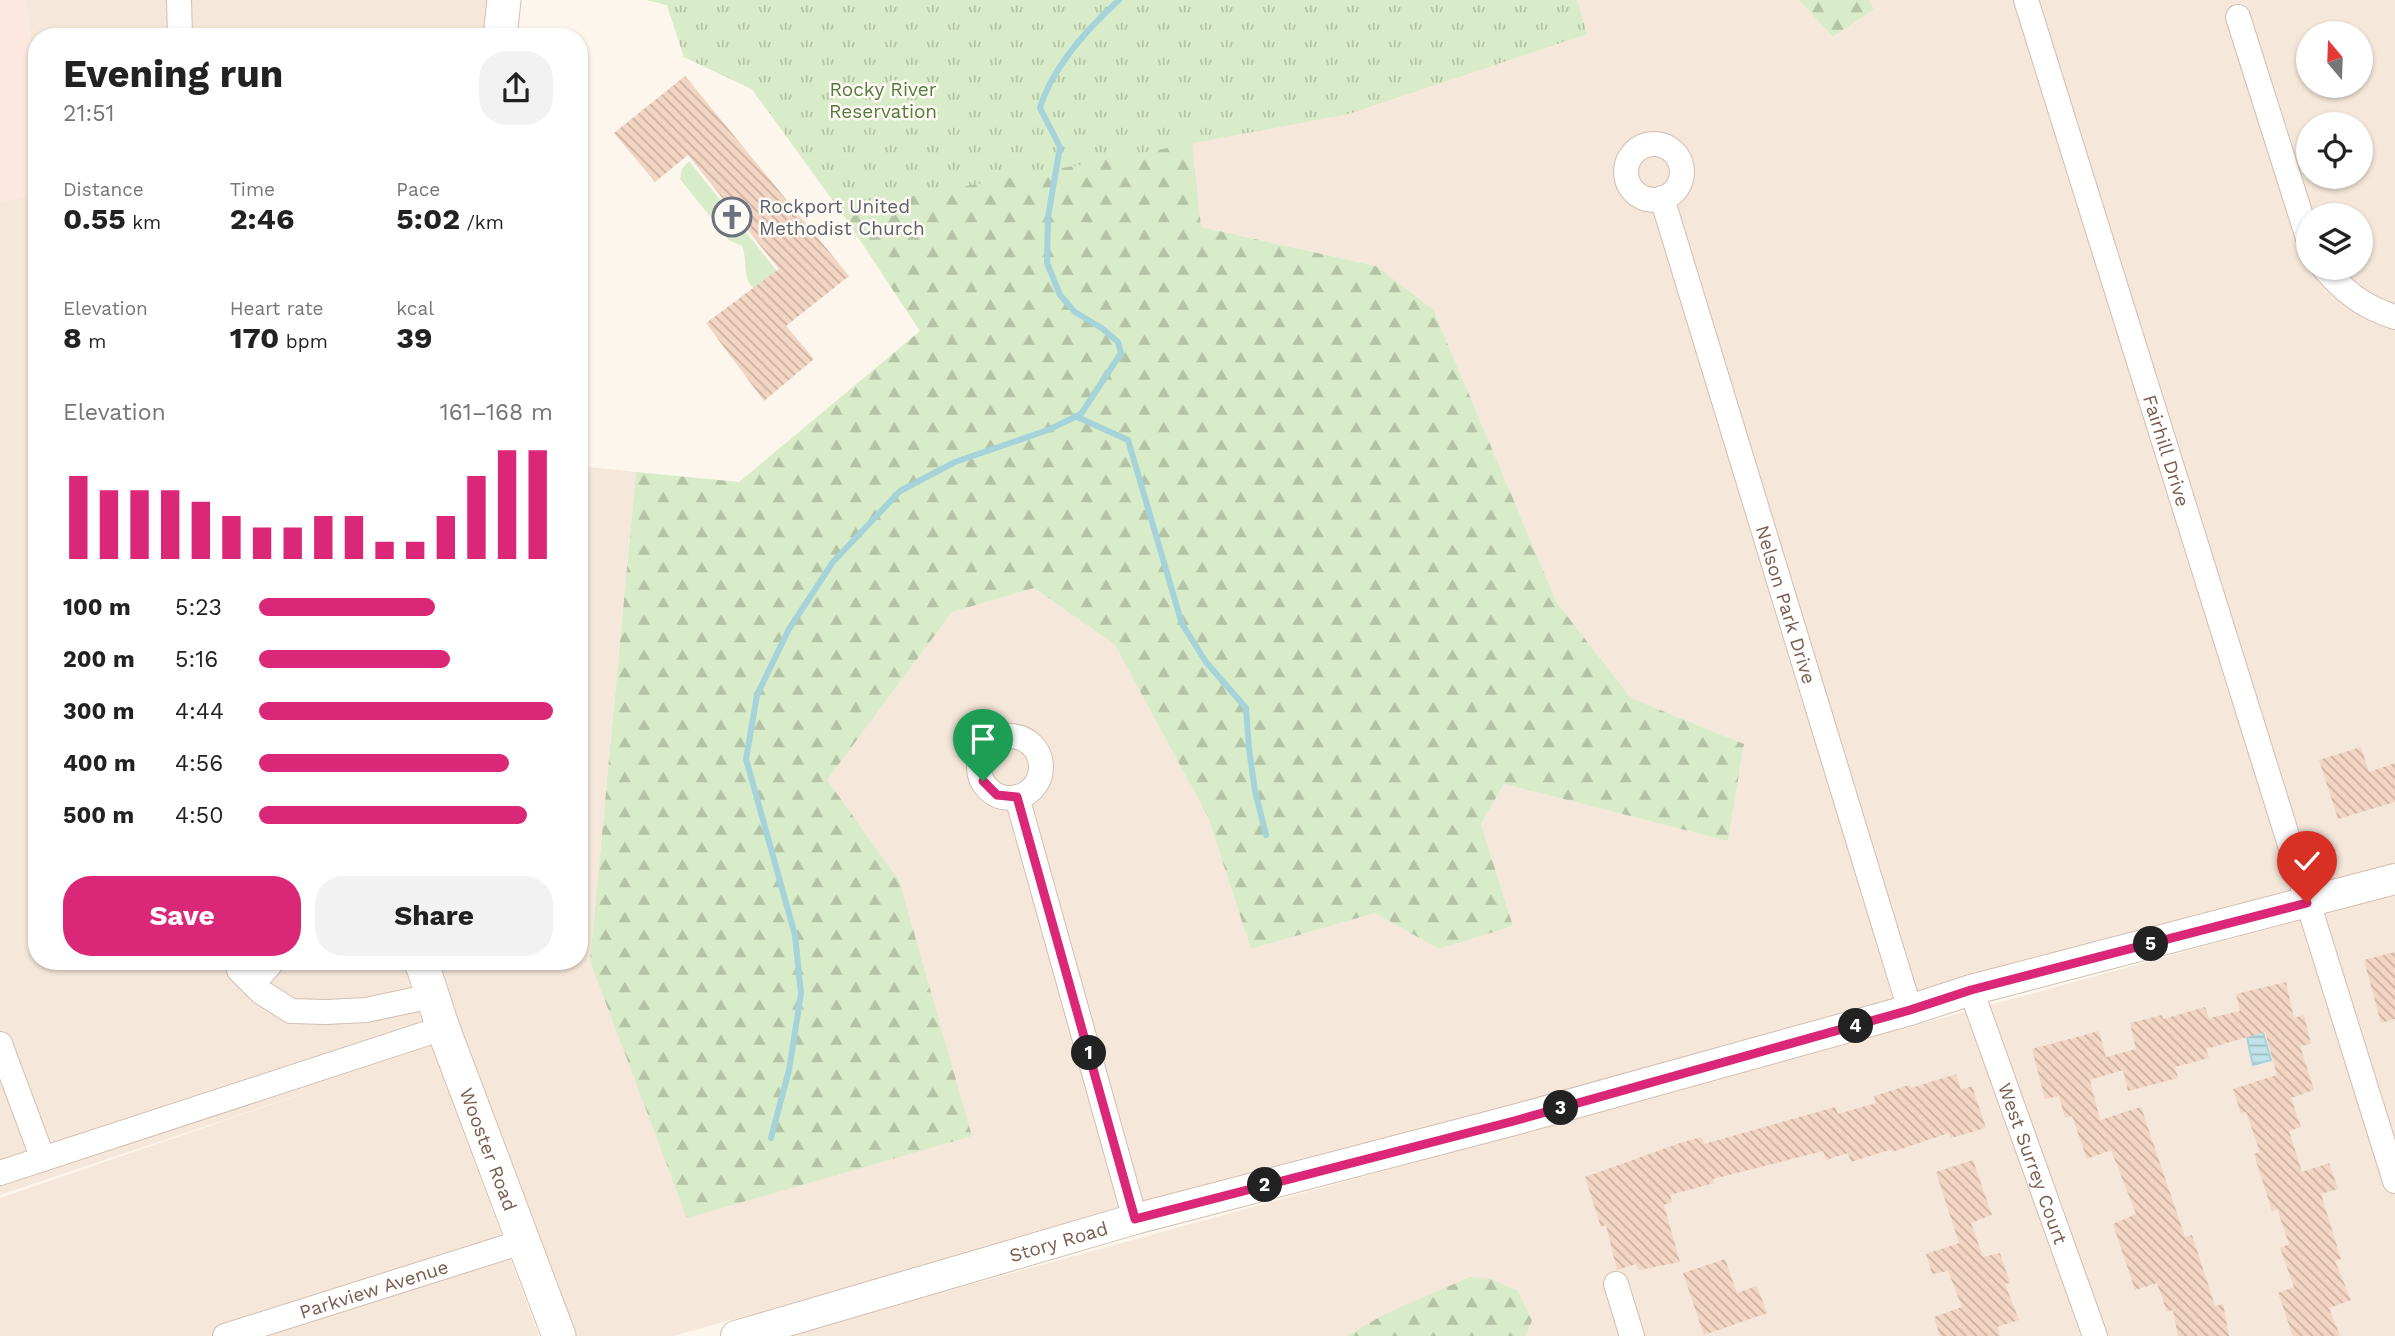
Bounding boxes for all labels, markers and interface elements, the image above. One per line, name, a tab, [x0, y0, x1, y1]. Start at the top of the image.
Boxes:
north arrow	[2296, 21, 2373, 98]
map controls	[2296, 21, 2373, 280]
button: share	[479, 51, 553, 125]
text: Evening run	[63, 52, 283, 96]
park label: Rocky River Reservation	[829, 78, 937, 123]
text: 21:51	[63, 100, 115, 127]
button: locate	[2296, 112, 2373, 189]
text: Distance	[63, 178, 144, 201]
text: Time	[230, 178, 275, 201]
text: Pace	[396, 178, 440, 201]
place label: Rockport United Methodist Church	[759, 195, 925, 240]
church icon: Rockport United Methodist Church	[711, 196, 753, 238]
text: 0.55	[63, 201, 126, 236]
text: 2:46	[230, 201, 294, 236]
text: 5:02	[396, 201, 460, 236]
button: layers	[2296, 203, 2373, 280]
text: km	[126, 211, 161, 234]
text: /km	[460, 211, 504, 234]
text: Elevation	[63, 297, 148, 320]
text: Heart rate	[230, 297, 324, 320]
text: kcal	[396, 297, 434, 320]
text: 8	[63, 320, 82, 355]
text: 170	[230, 320, 279, 355]
text: 39	[396, 320, 433, 355]
text: m	[82, 330, 106, 353]
text: bpm	[279, 330, 328, 353]
street label: Fairhill Drive	[2139, 392, 2195, 509]
text: Elevation	[63, 399, 166, 426]
text: 161–168 m	[440, 399, 553, 426]
street label: Nelson Park Drive	[1751, 522, 1821, 687]
text: 100 m	[63, 594, 131, 621]
text: 5:23	[175, 594, 222, 621]
text: 200 m	[63, 646, 135, 673]
text: 5:16	[175, 646, 218, 673]
text: 300 m	[63, 698, 134, 725]
text: 4:44	[175, 698, 224, 725]
pin	[953, 709, 1013, 781]
icon: arrive	[964, 720, 1002, 758]
text: 400 m	[63, 750, 136, 777]
text: 4:56	[175, 750, 223, 777]
text: 500 m	[63, 802, 134, 829]
text: 4:50	[175, 802, 224, 829]
pin	[2277, 831, 2337, 903]
icon: check	[2288, 842, 2326, 880]
button: Save	[63, 876, 301, 956]
button: Share	[315, 876, 553, 956]
pin: 5	[2134, 926, 2168, 962]
text: 5	[2145, 932, 2156, 955]
pin: 4	[1839, 1009, 1874, 1044]
text: 4	[1849, 1014, 1862, 1037]
pin: 1	[1072, 1036, 1106, 1070]
text: 1	[1084, 1041, 1093, 1064]
street label: West Surrey Court	[1994, 1079, 2073, 1247]
street label: Wooster Road	[455, 1084, 522, 1214]
pin: 3	[1544, 1090, 1578, 1126]
text: 3	[1555, 1096, 1566, 1119]
pin: 2	[1248, 1168, 1282, 1202]
text: 2	[1259, 1173, 1270, 1196]
street label: Story Road	[1006, 1216, 1110, 1267]
street label: Parkview Avenue	[296, 1255, 451, 1323]

